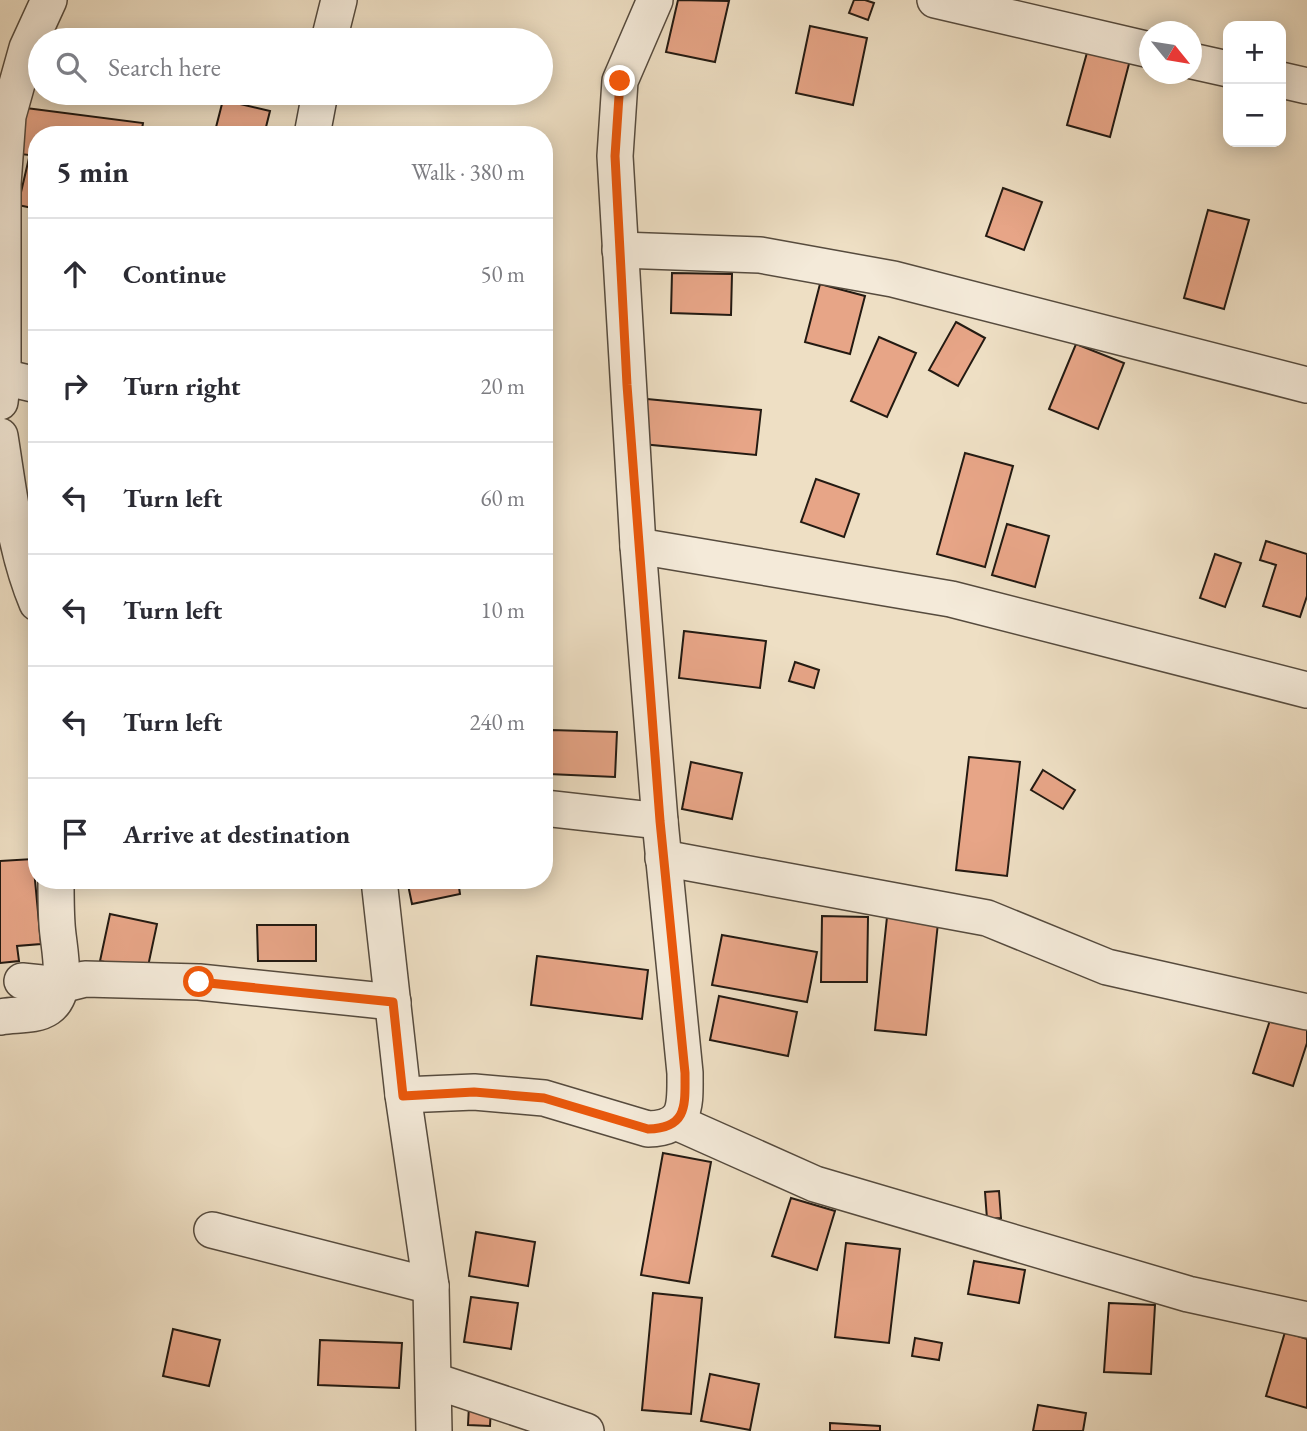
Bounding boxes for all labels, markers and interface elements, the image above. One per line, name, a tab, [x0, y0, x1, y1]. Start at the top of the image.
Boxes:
north arrow	[1139, 21, 1202, 84]
map controls	[1223, 21, 1286, 147]
button: +	[1223, 21, 1286, 84]
search box	[28, 28, 553, 105]
icon: search	[52, 48, 90, 86]
text: Search here	[108, 50, 221, 84]
route end	[604, 65, 635, 96]
button: −	[1223, 84, 1286, 147]
text: 5 min	[56, 152, 129, 191]
text: Walk · 380 m	[411, 157, 525, 187]
icon: ahead	[56, 255, 94, 293]
text: Continue	[123, 257, 226, 291]
text: 50 m	[480, 259, 525, 289]
icon: right	[56, 367, 94, 405]
text: Turn right	[123, 369, 241, 403]
text: 20 m	[480, 371, 525, 401]
icon: left	[56, 479, 94, 517]
text: Turn left	[123, 481, 222, 515]
text: 60 m	[480, 483, 525, 513]
icon: left	[56, 591, 94, 629]
text: Turn left	[123, 593, 222, 627]
text: 10 m	[480, 595, 525, 625]
icon: left	[56, 703, 94, 741]
text: Turn left	[123, 705, 222, 739]
text: 240 m	[469, 707, 525, 737]
icon: arrive	[56, 815, 94, 853]
text: Arrive at destination	[123, 817, 350, 851]
route start	[183, 966, 214, 997]

